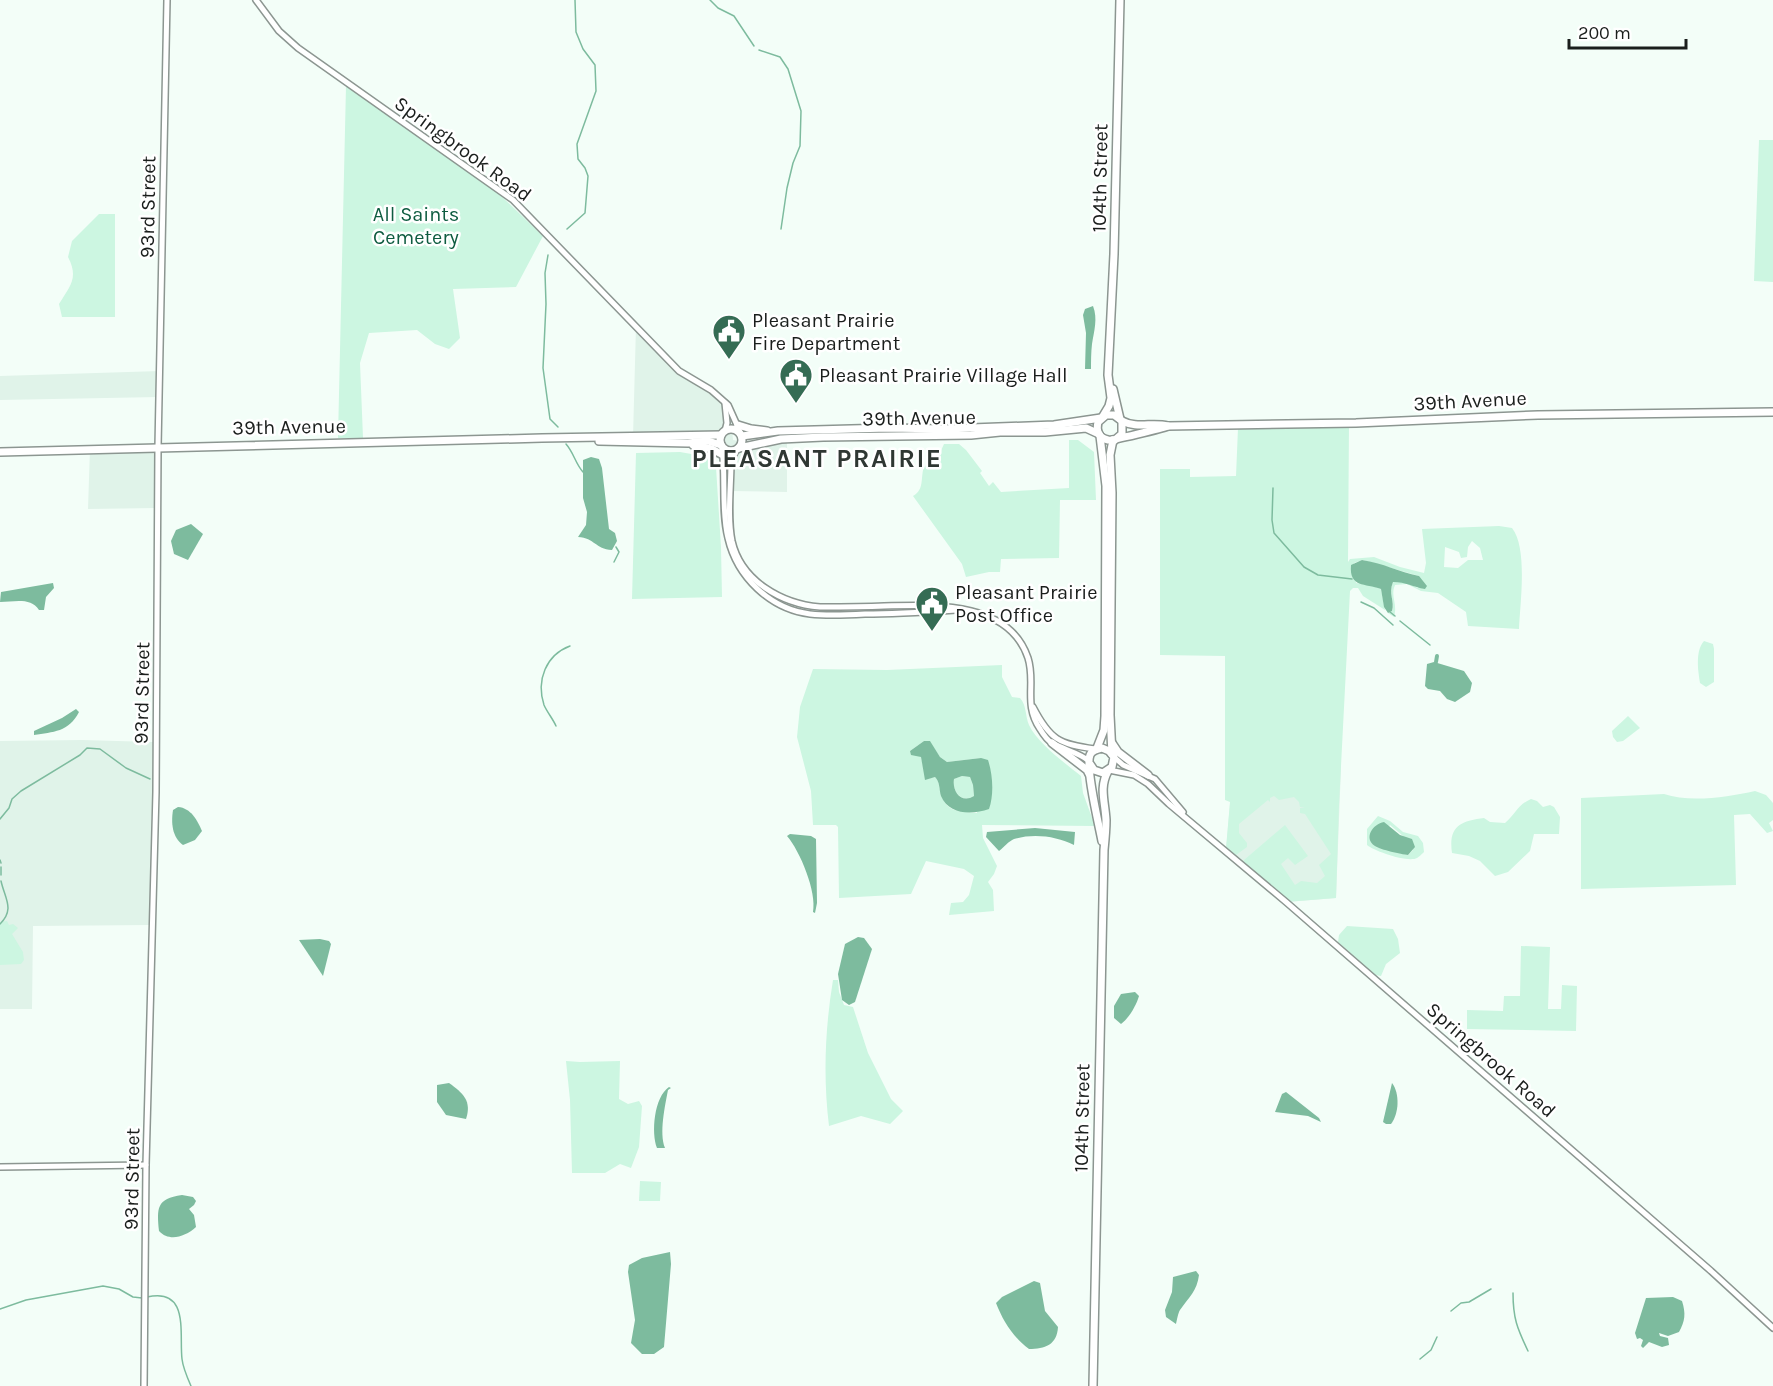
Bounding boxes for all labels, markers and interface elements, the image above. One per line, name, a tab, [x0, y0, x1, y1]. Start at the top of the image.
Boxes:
scale bar	[1569, 12, 1686, 50]
text: 200 m	[1578, 22, 1631, 44]
street label: Springbrook Road	[390, 92, 536, 206]
street label: 104th Street	[1088, 123, 1112, 233]
street label: 93rd Street	[136, 155, 160, 258]
park label: All Saints Cemetery	[373, 203, 459, 249]
place label: Pleasant Prairie Fire Department	[752, 309, 901, 355]
public building icon: Pleasant Prairie Fire Department	[711, 313, 747, 360]
public building icon: Pleasant Prairie Village Hall	[778, 357, 814, 404]
place label: Pleasant Prairie Village Hall	[819, 364, 1068, 387]
street label: 39th Avenue	[1413, 387, 1527, 415]
street label: 39th Avenue	[862, 406, 976, 430]
street label: 39th Avenue	[232, 415, 346, 439]
district label: PLEASANT PRAIRIE	[691, 443, 943, 474]
place label: Pleasant Prairie Post Office	[955, 581, 1098, 627]
public building icon: Pleasant Prairie Post Office	[914, 585, 950, 632]
street label: 93rd Street	[130, 641, 154, 744]
street label: Springbrook Road	[1422, 998, 1560, 1122]
street label: 104th Street	[1070, 1063, 1094, 1173]
street label: 93rd Street	[120, 1127, 144, 1230]

